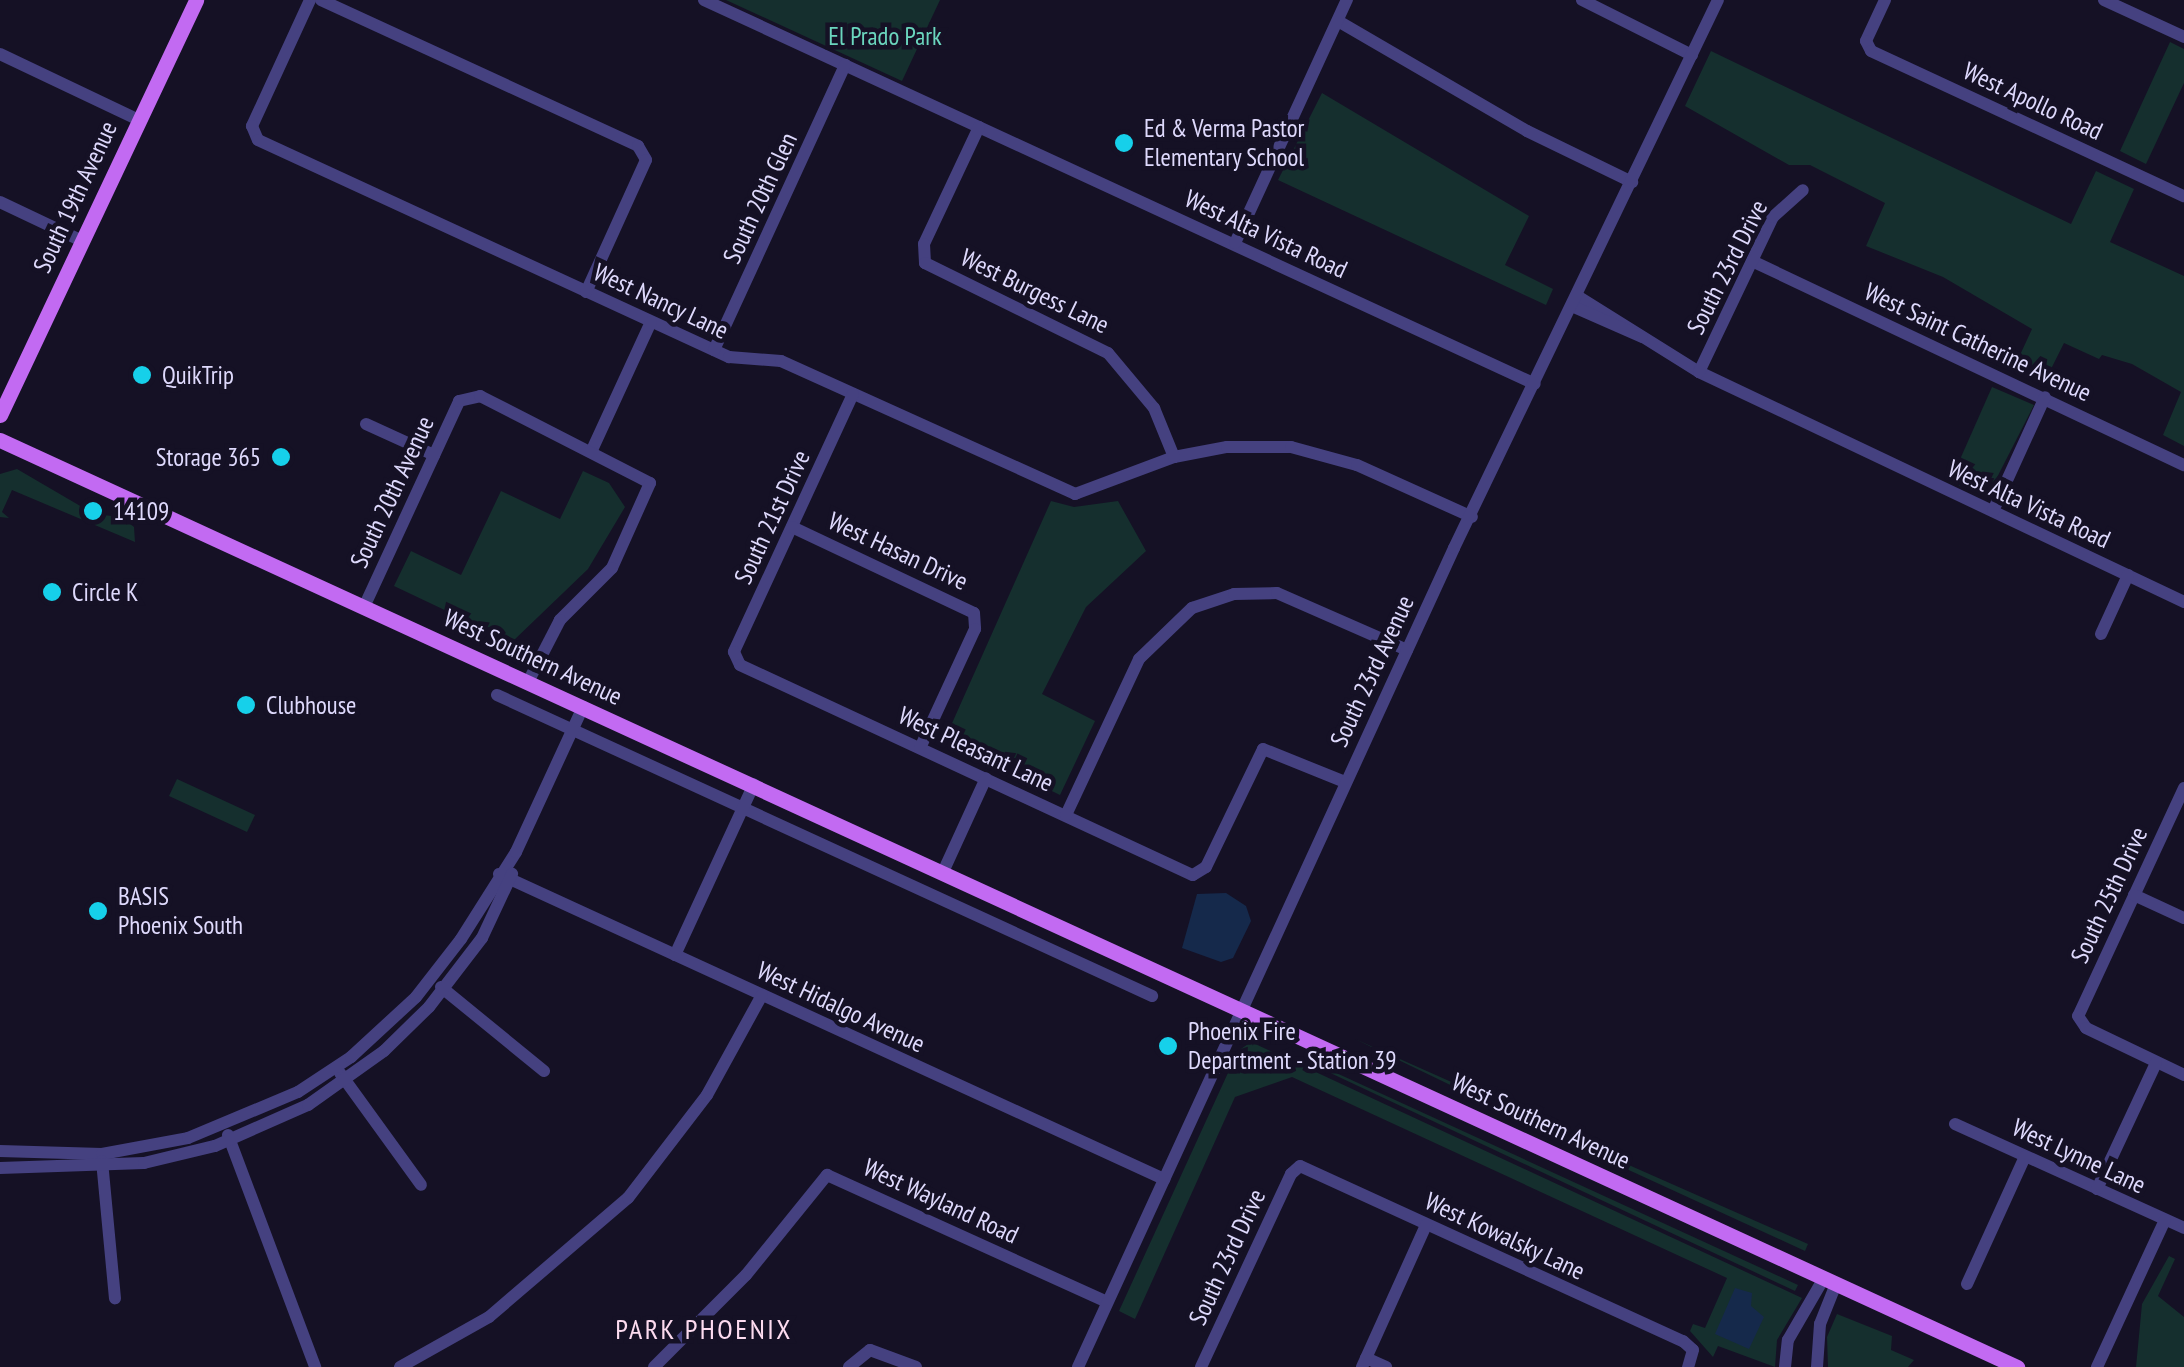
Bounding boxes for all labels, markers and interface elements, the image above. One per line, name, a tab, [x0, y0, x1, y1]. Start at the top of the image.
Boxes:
park label: El Prado Park	[828, 21, 942, 51]
street label: West Apollo Road	[1958, 56, 2108, 146]
place label: Ed & Verma Pastor Elementary School	[1144, 114, 1305, 173]
street label: South 19th Avenue	[27, 116, 123, 278]
street label: South 20th Glen	[717, 128, 803, 268]
marker: Ed & Verma Pastor Elementary School	[1113, 132, 1135, 154]
street label: West Alta Vista Road	[1179, 183, 1353, 285]
street label: South 23rd Drive	[1680, 195, 1774, 339]
street label: West Burgess Lane	[956, 242, 1114, 340]
street label: West Nancy Lane	[589, 257, 733, 345]
street label: West Saint Catherine Avenue	[1859, 276, 2097, 408]
place label: QuikTrip	[162, 360, 234, 390]
marker: QuikTrip	[131, 364, 153, 386]
street label: South 20th Avenue	[344, 411, 440, 573]
place label: Storage 365	[156, 442, 261, 472]
street label: South 21st Drive	[728, 445, 816, 589]
marker: Storage 365	[270, 446, 292, 468]
street label: West Alta Vista Road	[1942, 453, 2116, 555]
place label: 14109	[113, 496, 169, 526]
marker: 14109	[82, 500, 104, 522]
street label: West Hasan Drive	[824, 506, 972, 596]
place label: Circle K	[72, 577, 138, 607]
marker: Circle K	[41, 581, 63, 603]
street label: South 23rd Avenue	[1324, 590, 1420, 752]
street label: West Southern Avenue	[439, 602, 627, 712]
place label: Clubhouse	[266, 690, 356, 720]
marker: Clubhouse	[235, 694, 257, 716]
street label: West Pleasant Lane	[894, 700, 1058, 798]
street label: South 25th Drive	[2064, 822, 2154, 968]
place label: BASIS Phoenix South	[118, 882, 244, 941]
marker: BASIS Phoenix South	[87, 900, 109, 922]
street label: West Hidalgo Avenue	[752, 955, 930, 1059]
place label: Phoenix Fire Department - Station 39	[1188, 1017, 1398, 1076]
marker: Phoenix Fire Department - Station 39	[1157, 1035, 1179, 1057]
street label: West Southern Avenue	[1447, 1066, 1635, 1176]
street label: West Lynne Lane	[2008, 1112, 2150, 1200]
street label: West Wayland Road	[859, 1152, 1023, 1250]
street label: South 23rd Drive	[1182, 1184, 1272, 1330]
street label: West Kowalsky Lane	[1420, 1186, 1590, 1286]
district label: PARK PHOENIX	[615, 1312, 793, 1346]

